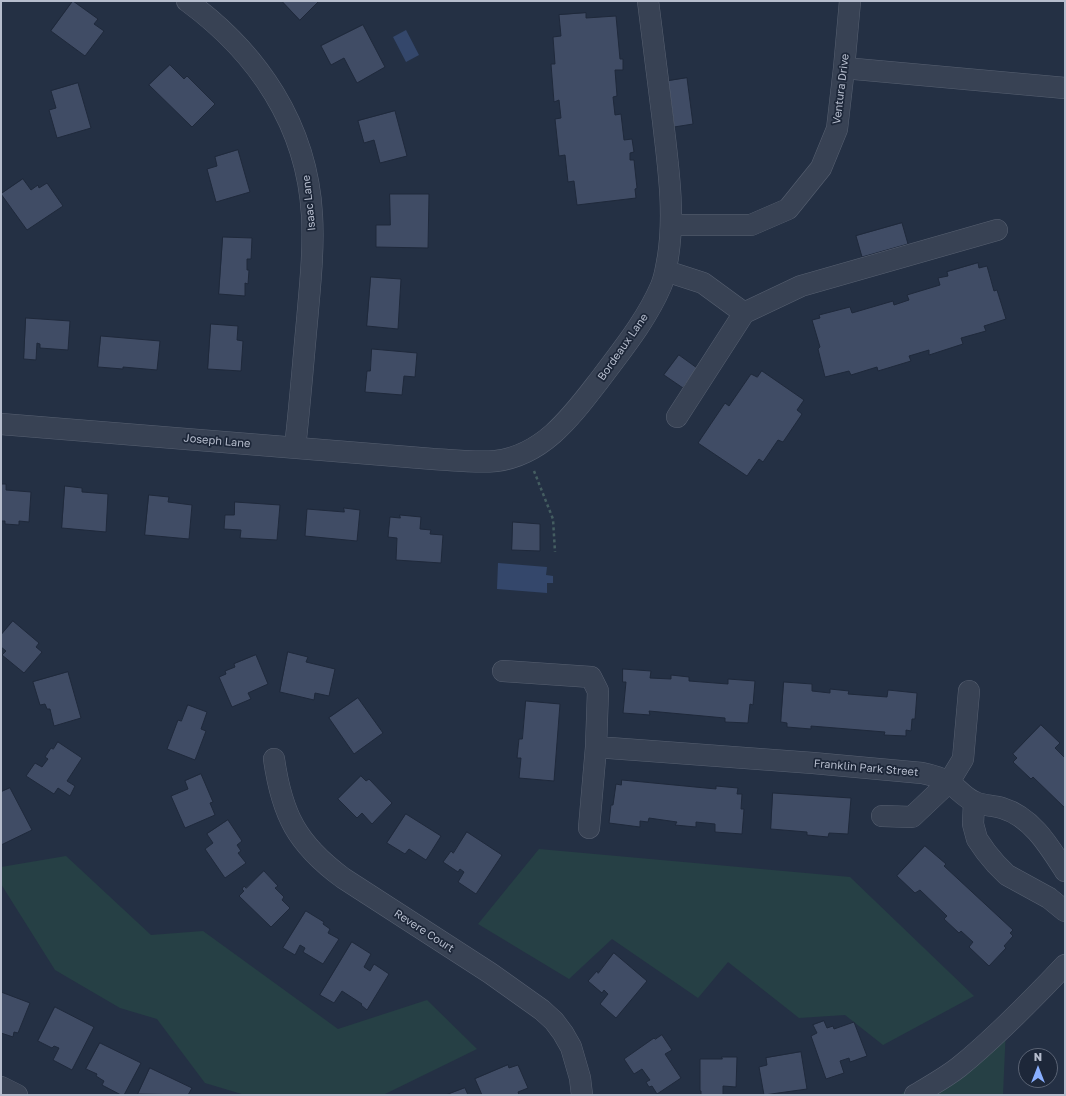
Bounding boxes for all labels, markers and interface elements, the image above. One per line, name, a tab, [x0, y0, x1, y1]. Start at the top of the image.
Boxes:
street label: Ventura Drive	[830, 53, 852, 125]
street label: Isaac Lane	[299, 174, 319, 232]
street label: Bordeaux Lane	[595, 311, 651, 383]
street label: Joseph Lane	[183, 432, 251, 450]
street label: Franklin Park Street	[813, 757, 919, 779]
street label: Revere Court	[392, 907, 456, 955]
north arrow	[1018, 1048, 1058, 1088]
text: N	[1034, 1050, 1042, 1063]

